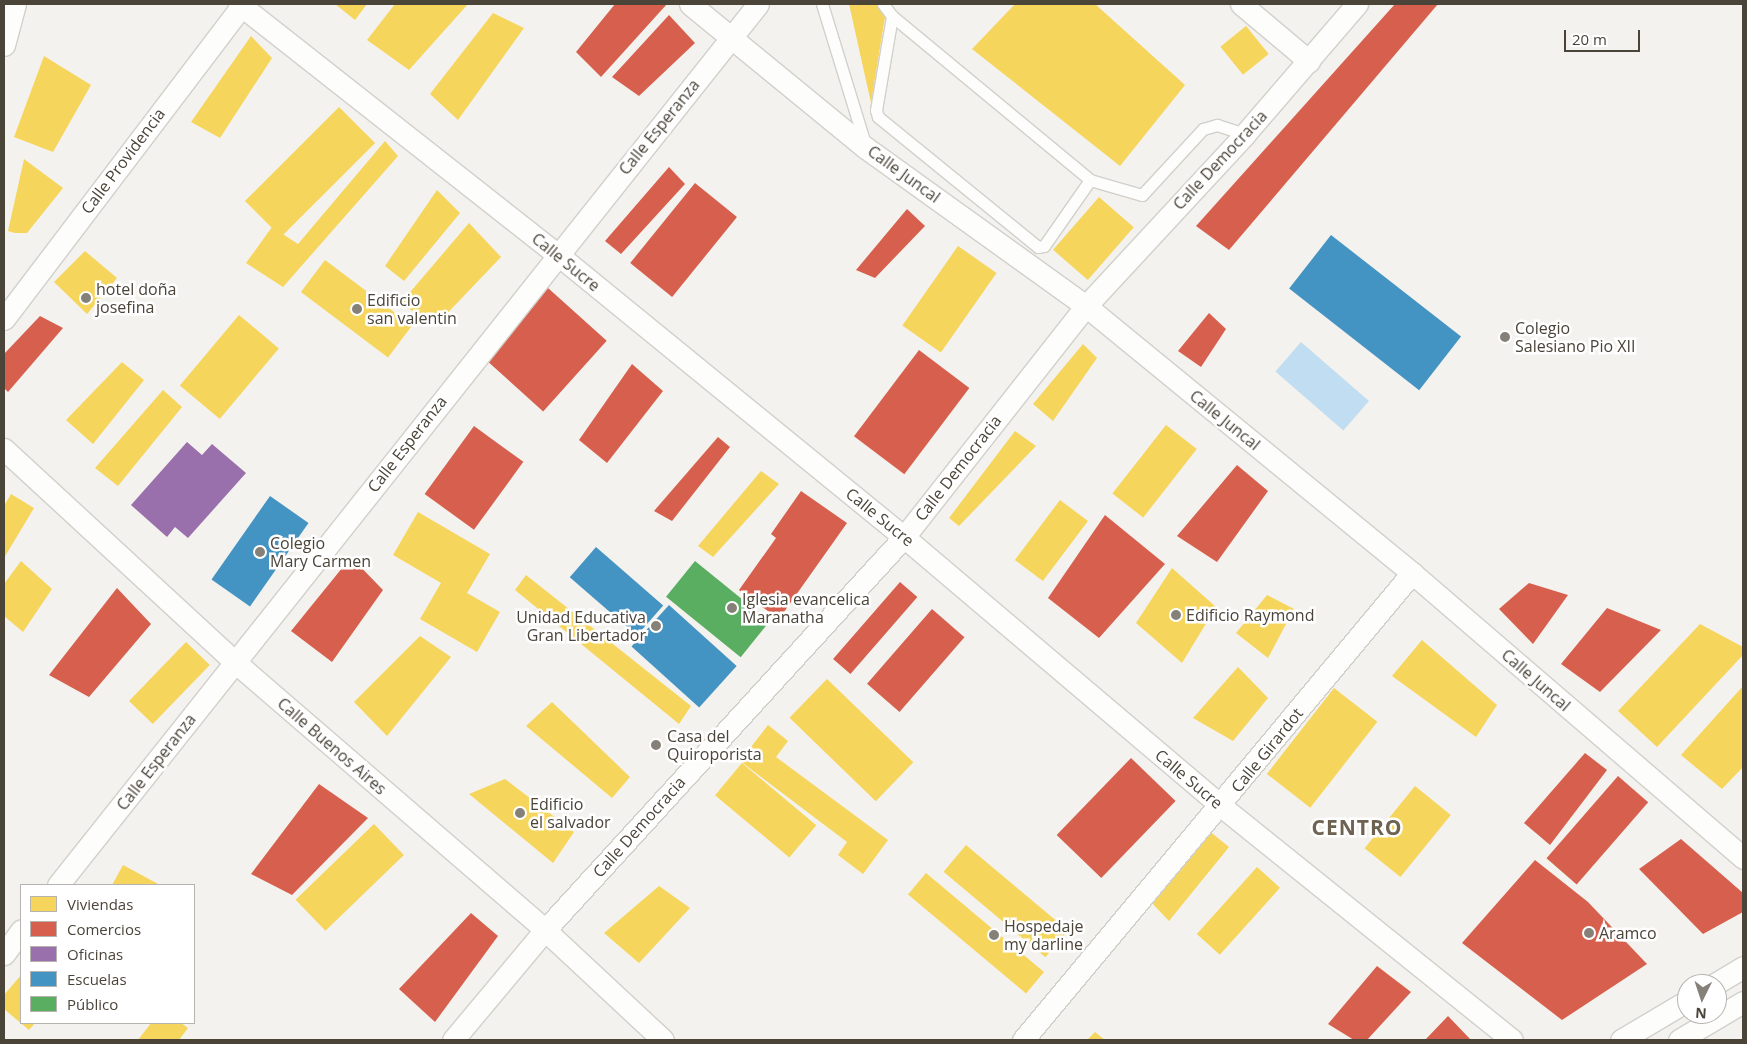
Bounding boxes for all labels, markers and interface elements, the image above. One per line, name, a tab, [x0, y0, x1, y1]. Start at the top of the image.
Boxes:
scale bar	[1567, 20, 1643, 52]
text: 20 m	[1572, 29, 1607, 49]
street label: Calle Esperanza	[615, 75, 703, 179]
street label: Calle Providencia	[77, 104, 169, 218]
street label: Calle Democracia	[1169, 106, 1271, 214]
street label: Calle Juncal	[864, 141, 944, 207]
street label: Calle Sucre	[528, 229, 604, 295]
place label: hotel doña josefina	[96, 279, 176, 317]
place label: Edificio san valentin	[367, 290, 457, 328]
marker: hotel doña josefina	[80, 292, 92, 304]
marker: Edificio san valentin	[351, 303, 363, 315]
place label: Colegio Salesiano Pio XII	[1515, 318, 1635, 356]
marker: Colegio Salesiano Pio XII	[1499, 331, 1511, 343]
street label: Calle Juncal	[1186, 386, 1264, 454]
street label: Calle Esperanza	[363, 392, 451, 496]
street label: Calle Democracia	[911, 411, 1005, 525]
street label: Calle Sucre	[842, 484, 918, 550]
place label: Colegio Mary Carmen	[270, 533, 371, 571]
marker: Colegio Mary Carmen	[254, 546, 266, 558]
place label: Iglesia evancelica Maranatha	[742, 589, 870, 627]
marker: Iglesia evancelica Maranatha	[726, 602, 738, 614]
place label: Edificio Raymond	[1186, 605, 1314, 625]
place label: Unidad Educativa Gran Libertador	[516, 607, 646, 645]
marker: Edificio Raymond	[1170, 609, 1182, 621]
marker: Unidad Educativa Gran Libertador	[650, 620, 662, 632]
street label: Calle Juncal	[1498, 645, 1574, 715]
street label: Calle Buenos Aires	[274, 694, 390, 798]
street label: Calle Girardot	[1227, 704, 1307, 796]
street label: Calle Esperanza	[112, 710, 200, 814]
place label: Casa del Quiroporista	[667, 726, 762, 764]
marker: Casa del Quiroporista	[649, 738, 663, 752]
street label: Calle Sucre	[1151, 745, 1227, 813]
street label: Calle Democracia	[589, 773, 689, 881]
place label: Edificio el salvador	[530, 794, 611, 832]
marker: Edificio el salvador	[514, 807, 526, 819]
district label: CENTRO	[1311, 814, 1403, 840]
legend	[20, 884, 195, 1024]
text: Viviendas	[67, 894, 133, 914]
place label: Hospedaje my darline	[1004, 916, 1084, 954]
text: Comercios	[67, 919, 141, 939]
place label: Aramco	[1599, 923, 1657, 943]
marker: Aramco	[1583, 927, 1595, 939]
marker: Hospedaje my darline	[988, 929, 1000, 941]
text: Oficinas	[67, 944, 123, 964]
text: Escuelas	[67, 969, 127, 989]
north arrow	[1677, 974, 1727, 1024]
text: Público	[67, 994, 118, 1014]
text: N	[1695, 1004, 1707, 1023]

